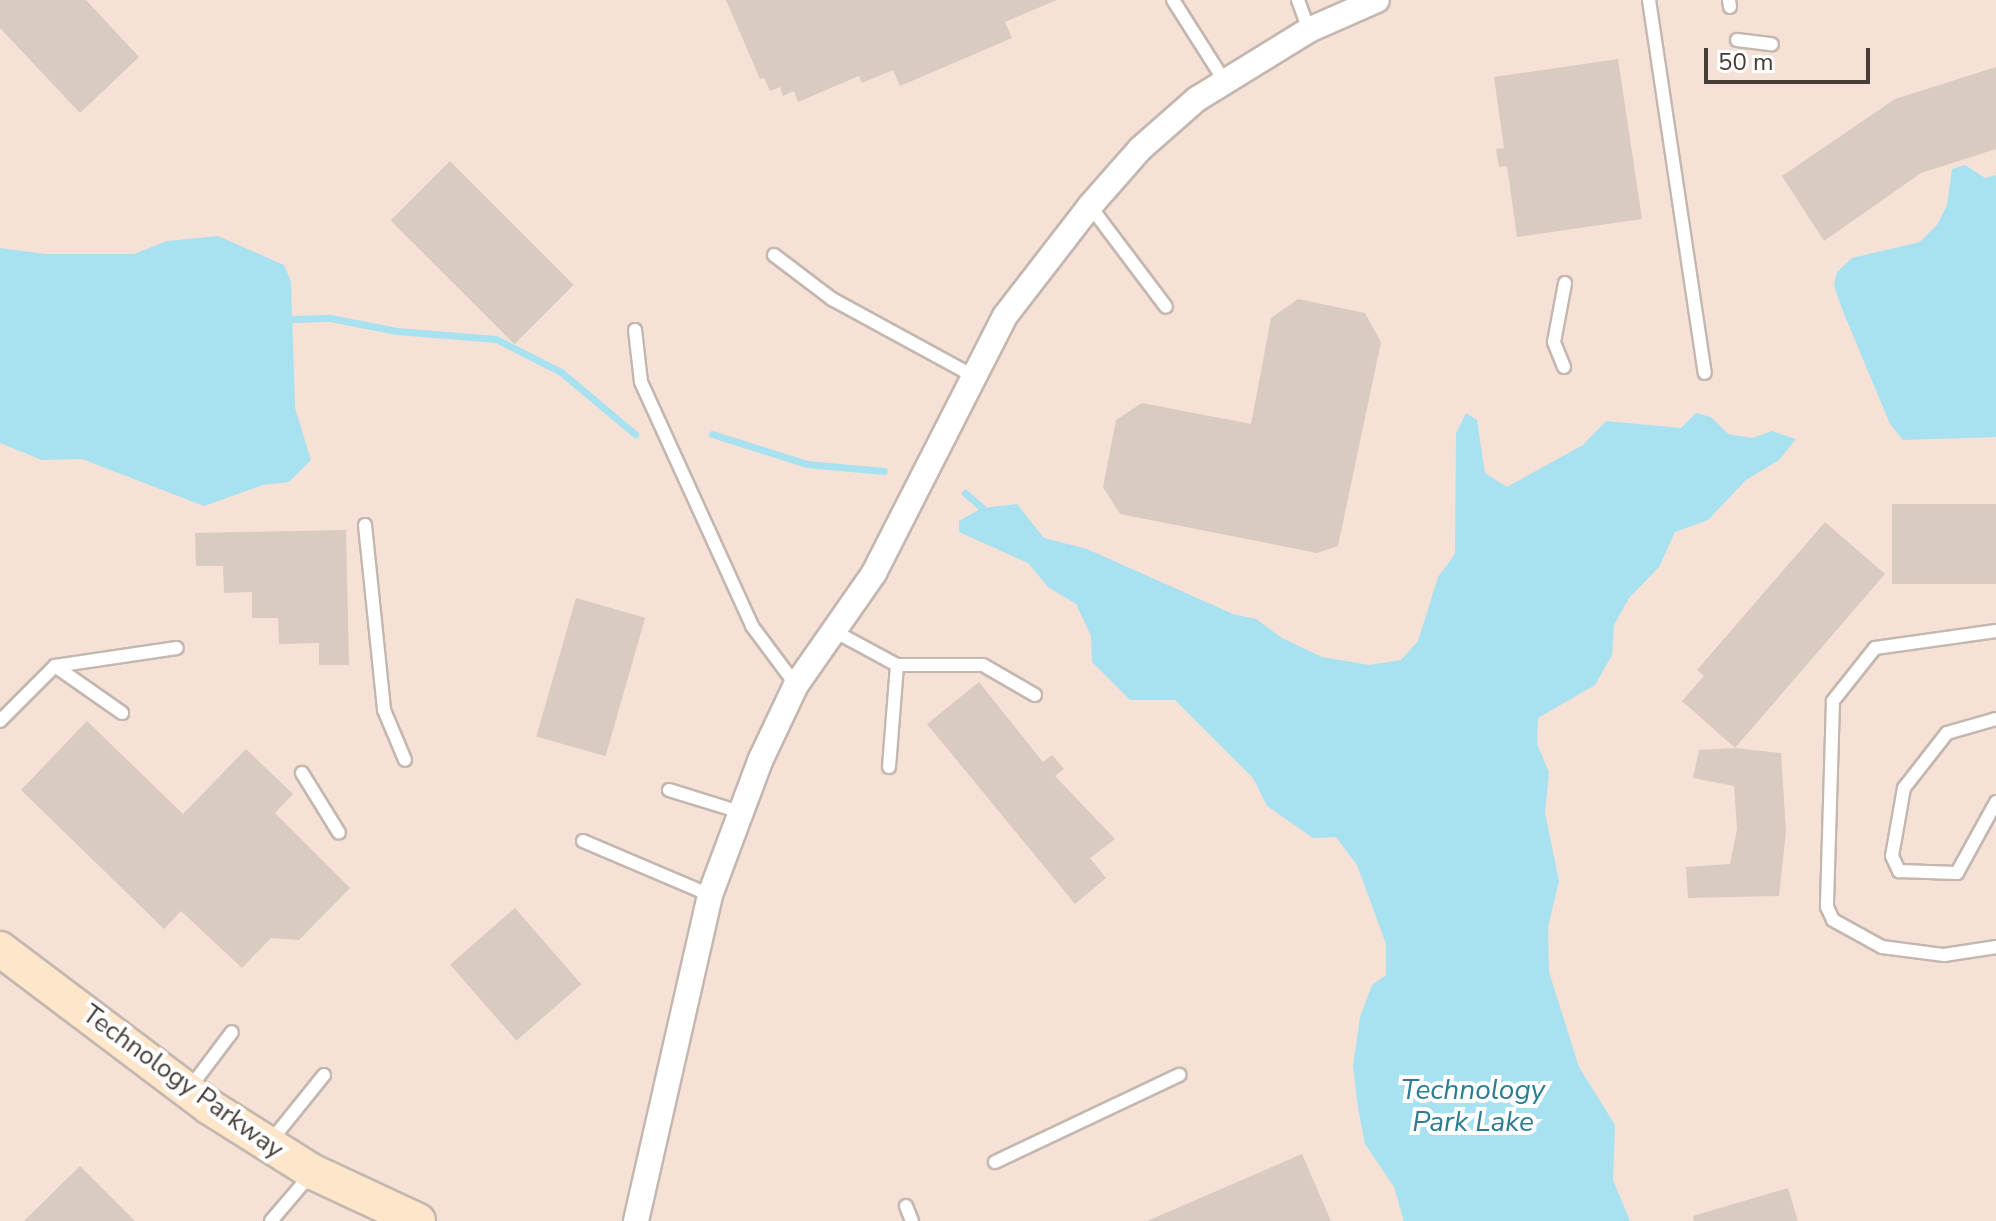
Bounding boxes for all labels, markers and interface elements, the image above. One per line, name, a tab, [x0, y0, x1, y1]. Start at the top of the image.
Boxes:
scale bar	[1708, 32, 1874, 82]
text: 50 m	[1718, 46, 1774, 78]
street label: Technology Parkway	[76, 999, 290, 1165]
water label: Technology Park Lake	[1401, 1073, 1545, 1139]

